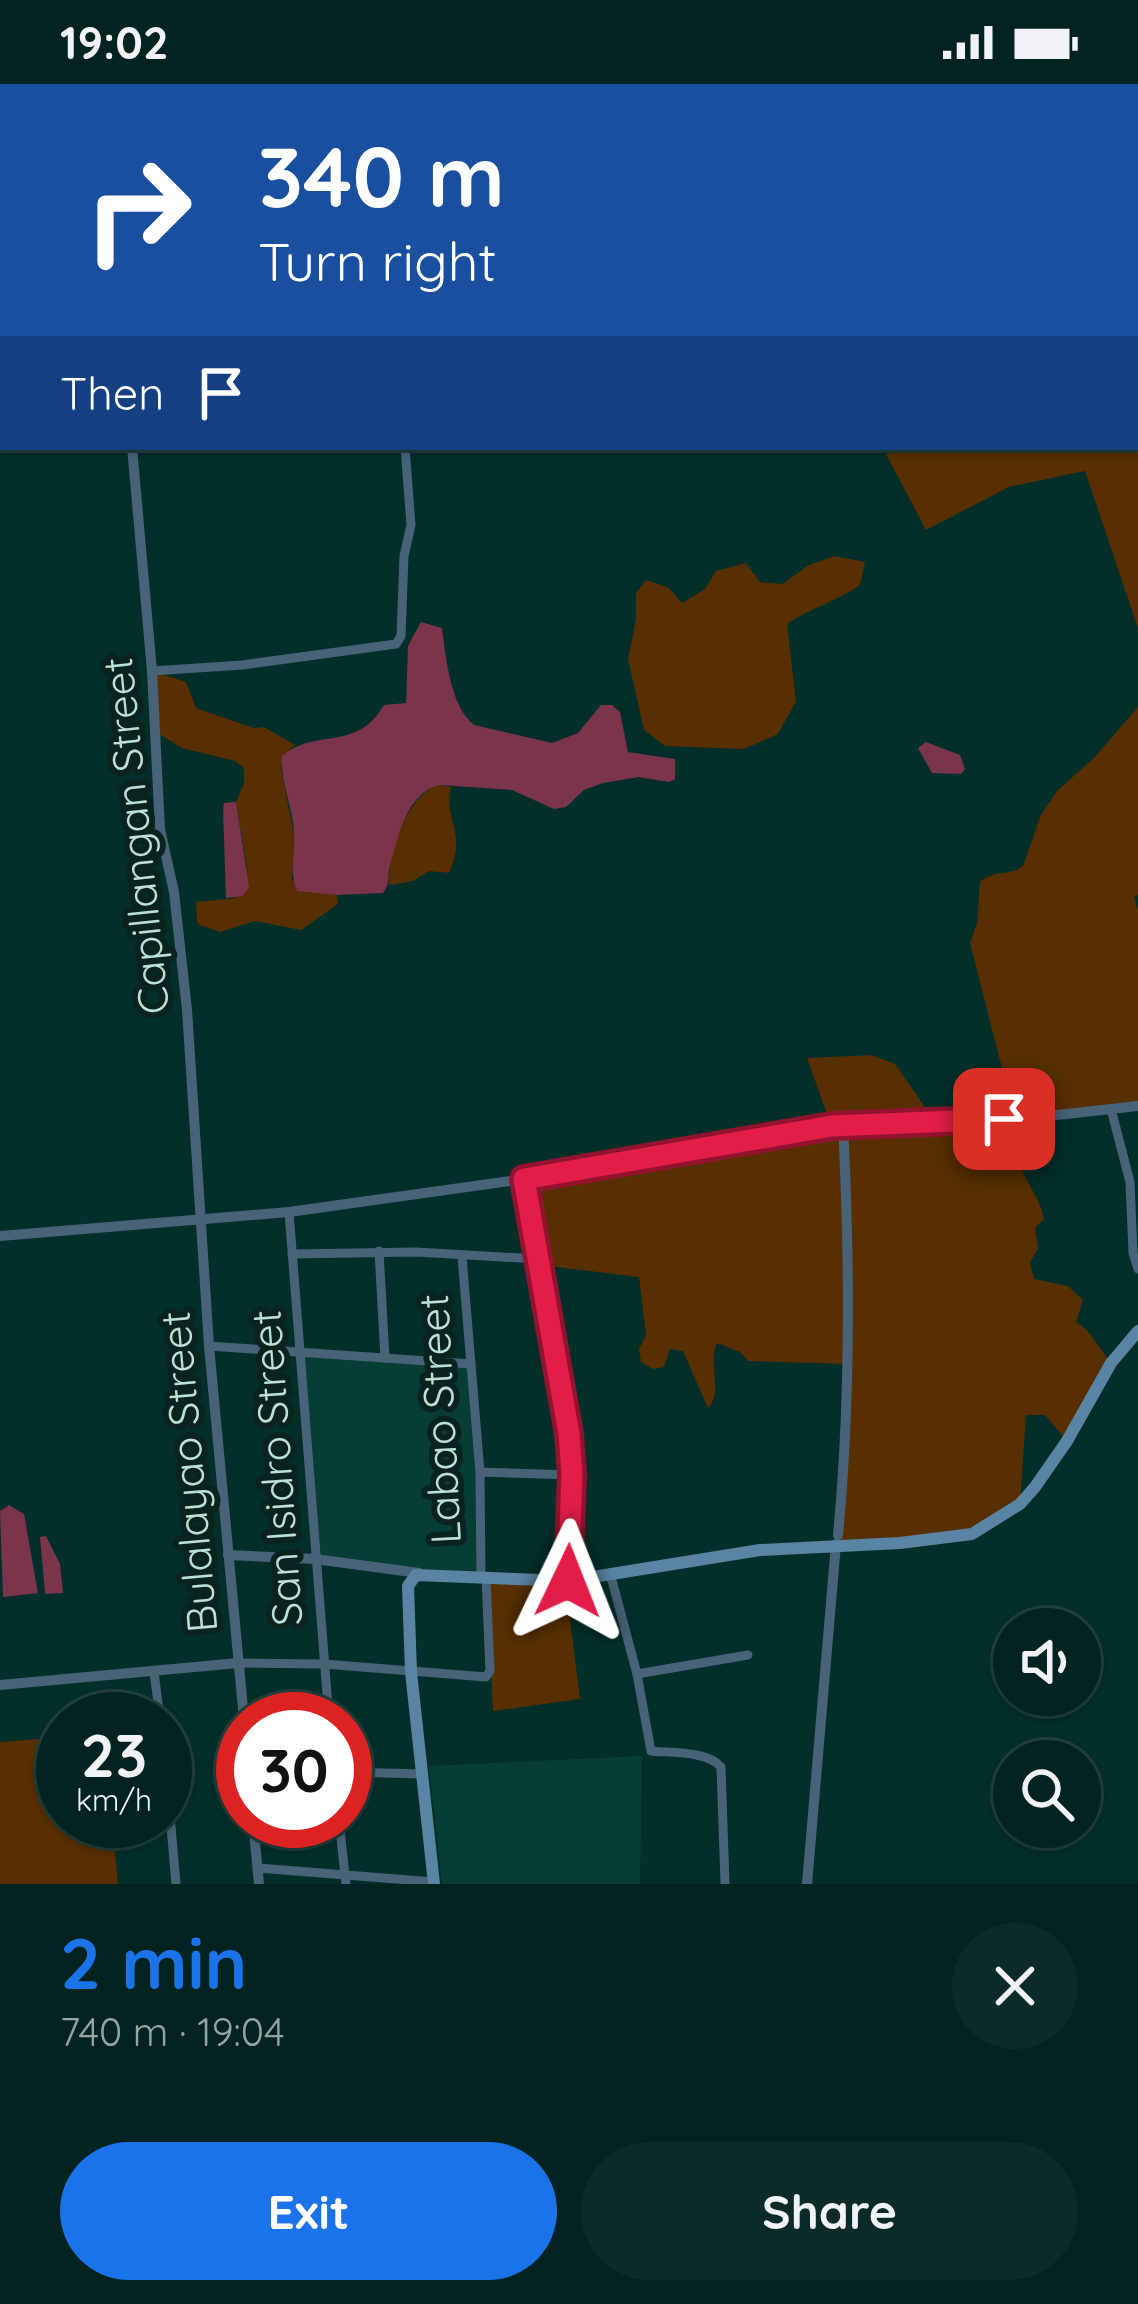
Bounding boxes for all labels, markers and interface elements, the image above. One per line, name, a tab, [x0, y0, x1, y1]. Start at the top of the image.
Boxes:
text: 19:02	[60, 14, 169, 70]
text: 340 m	[258, 123, 505, 228]
icon: right	[60, 132, 216, 288]
text: Turn right	[258, 227, 497, 295]
icon: arrive	[188, 360, 254, 426]
text: Then	[60, 365, 164, 421]
street label: Capillangan Street	[90, 655, 180, 1017]
pin	[953, 1068, 1055, 1170]
icon: arrive	[971, 1086, 1037, 1152]
street label: Labao Street	[406, 1293, 472, 1545]
street label: San Isidro Street	[239, 1308, 313, 1628]
street label: Bulalayao Street	[148, 1309, 228, 1635]
position arrow	[505, 1518, 631, 1644]
map controls	[993, 1608, 1101, 1848]
button: sound	[993, 1608, 1101, 1716]
speed limit sign: 30	[216, 1692, 372, 1848]
text: 23	[81, 1717, 147, 1792]
button: search	[993, 1740, 1101, 1848]
text: km/h	[76, 1781, 152, 1819]
text: 2 min	[60, 1917, 247, 2007]
button: close	[952, 1923, 1078, 2049]
text: 740 m · 19:04	[60, 2007, 285, 2056]
button: Exit	[60, 2142, 557, 2280]
button: Share	[581, 2142, 1078, 2280]

